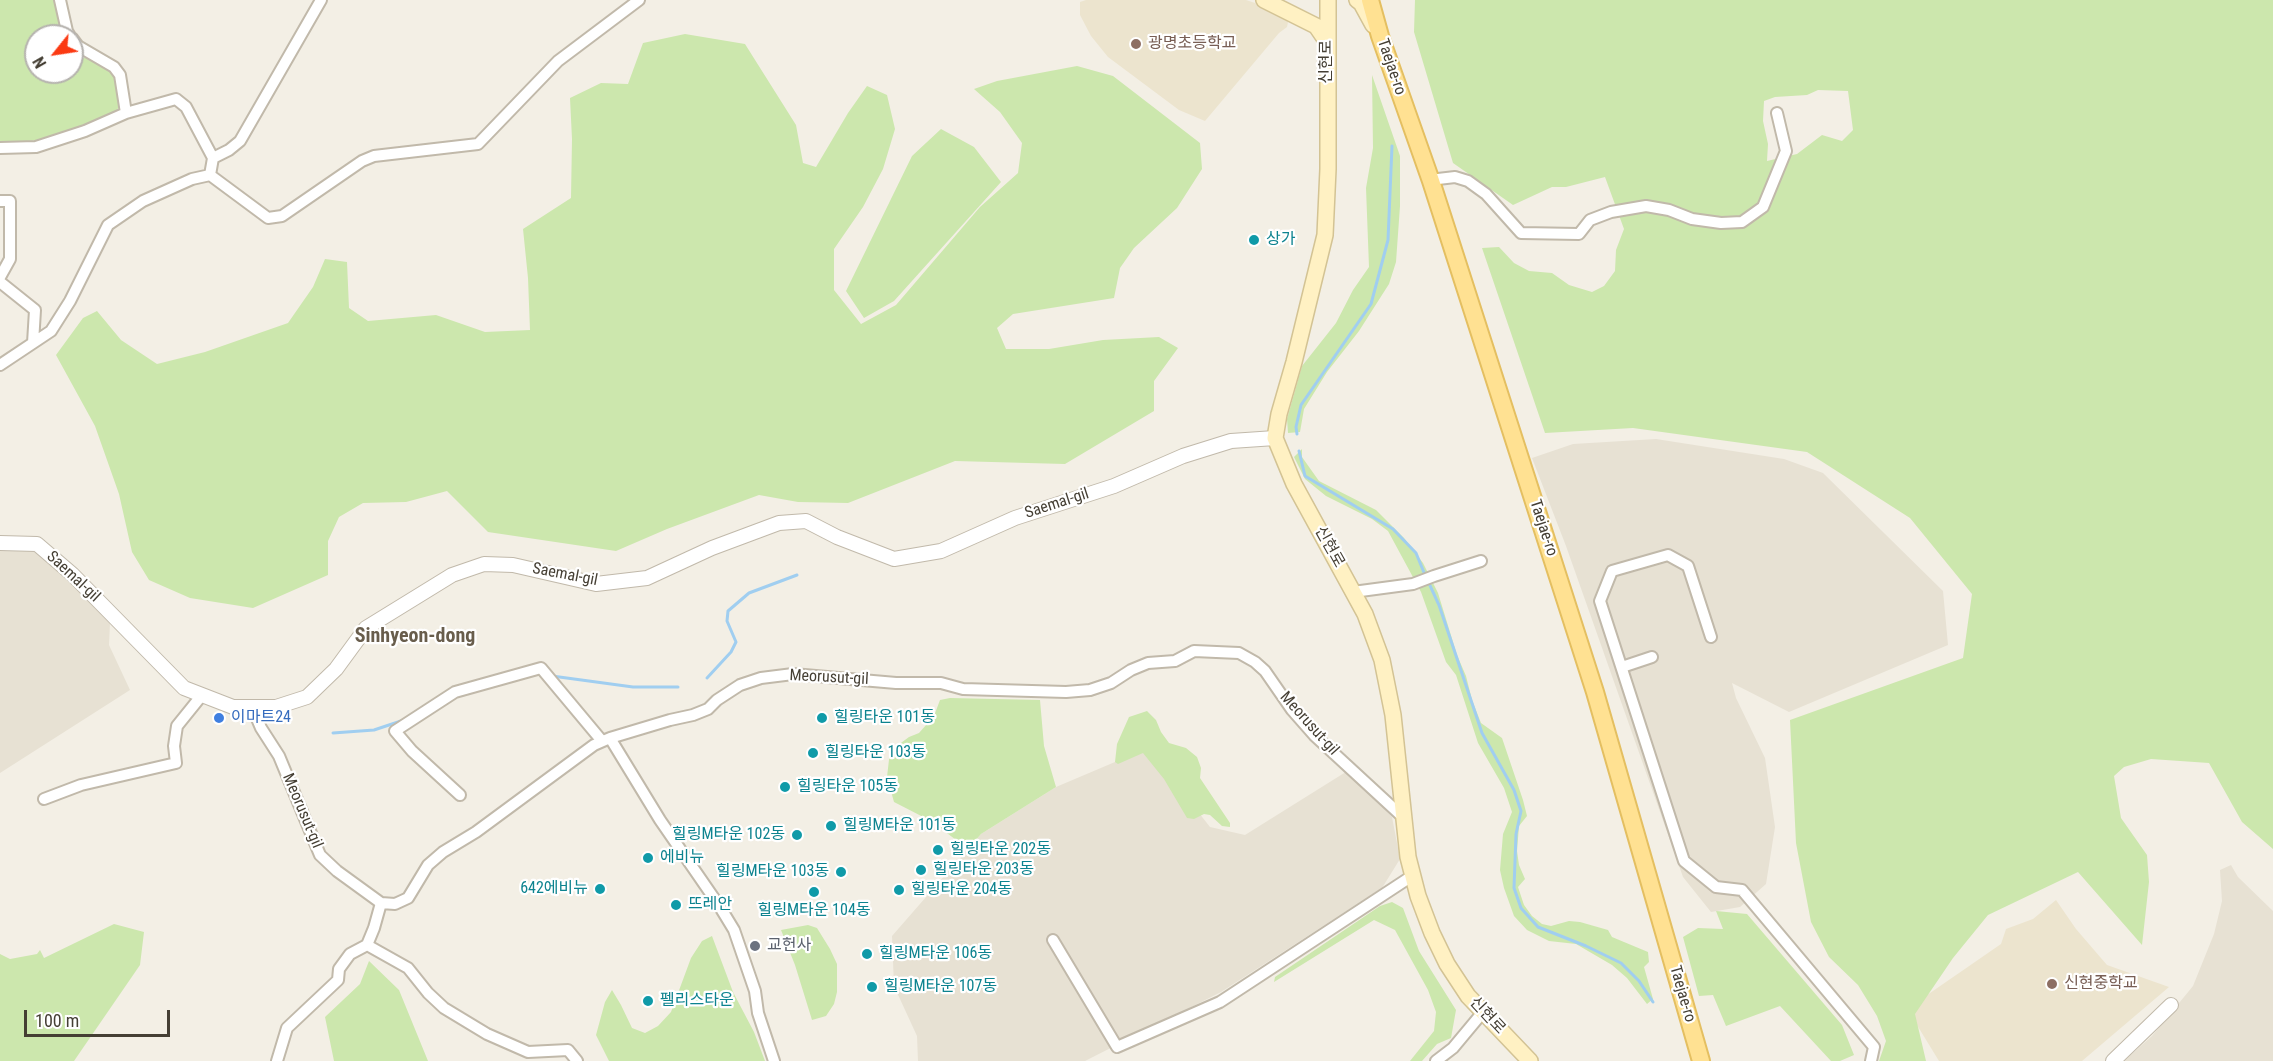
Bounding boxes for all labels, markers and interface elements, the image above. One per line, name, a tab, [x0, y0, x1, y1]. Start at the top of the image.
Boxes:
north arrow	[24, 24, 84, 84]
place label: 광명초등학교	[1148, 34, 1236, 54]
street label: Taejae-ro	[1372, 36, 1410, 98]
marker: 광명초등학교	[1129, 37, 1143, 51]
street label: 신현로	[1317, 40, 1337, 84]
text: N	[29, 53, 50, 71]
place label: 상가	[1266, 230, 1295, 250]
marker: 상가	[1247, 233, 1261, 247]
street label: Saemal-gil	[1023, 485, 1091, 523]
street label: Taejae-ro	[1525, 497, 1561, 559]
street label: 신현로	[1310, 523, 1348, 571]
street label: Saemal-gil	[42, 547, 104, 607]
street label: Saemal-gil	[531, 559, 599, 591]
district label: Sinhyeon-dong	[355, 625, 475, 649]
street label: Meorusut-gil	[789, 666, 869, 690]
street label: Meorusut-gil	[1275, 688, 1343, 760]
place label: 이마트24	[231, 708, 291, 728]
place label: 힐링타운 101동	[834, 708, 935, 728]
marker: 이마트24	[212, 711, 226, 725]
marker: 힐링타운 101동	[815, 711, 829, 725]
place label: 힐링타운 103동	[825, 743, 926, 763]
marker: 힐링타운 103동	[806, 746, 820, 760]
street label: Meorusut-gil	[278, 771, 326, 851]
place label: 힐링타운 105동	[797, 777, 898, 797]
marker: 힐링타운 105동	[778, 780, 792, 794]
place label: 힐링M타운 101동	[843, 816, 956, 836]
marker: 힐링M타운 101동	[824, 819, 838, 833]
place label: 힐링M타운 102동	[672, 825, 785, 845]
marker: 힐링M타운 102동	[790, 828, 804, 842]
place label: 힐링타운 202동	[950, 840, 1051, 860]
marker: 힐링타운 202동	[931, 843, 945, 857]
place label: 에비뉴	[660, 848, 704, 868]
marker: 에비뉴	[641, 851, 655, 865]
place label: 힐링타운 203동	[933, 860, 1034, 880]
place label: 힐링M타운 103동	[716, 862, 829, 882]
marker: 힐링타운 203동	[914, 863, 928, 877]
marker: 힐링M타운 103동	[834, 865, 848, 879]
place label: 642에비뉴	[520, 879, 588, 899]
place label: 힐링타운 204동	[911, 880, 1012, 900]
marker: 642에비뉴	[593, 882, 607, 896]
marker: 힐링타운 204동	[892, 883, 906, 897]
marker: 힐링M타운 104동	[807, 885, 821, 899]
place label: 뜨레안	[688, 895, 732, 915]
marker: 뜨레안	[669, 898, 683, 912]
place label: 힐링M타운 104동	[757, 901, 871, 921]
place label: 교헌사	[767, 936, 811, 956]
marker: 교헌사	[748, 939, 762, 953]
place label: 힐링M타운 106동	[879, 944, 992, 964]
marker: 힐링M타운 106동	[860, 947, 874, 961]
street label: Taejae-ro	[1665, 963, 1699, 1025]
place label: 신현중학교	[2064, 974, 2138, 994]
place label: 힐링M타운 107동	[884, 977, 997, 997]
marker: 신현중학교	[2045, 977, 2059, 991]
marker: 힐링M타운 107동	[865, 980, 879, 994]
place label: 펠리스타운	[660, 991, 734, 1011]
street label: 신현로	[1465, 993, 1509, 1039]
marker: 펠리스타운	[641, 994, 655, 1008]
scale bar	[27, 998, 172, 1036]
text: 100 m	[35, 1010, 79, 1031]

